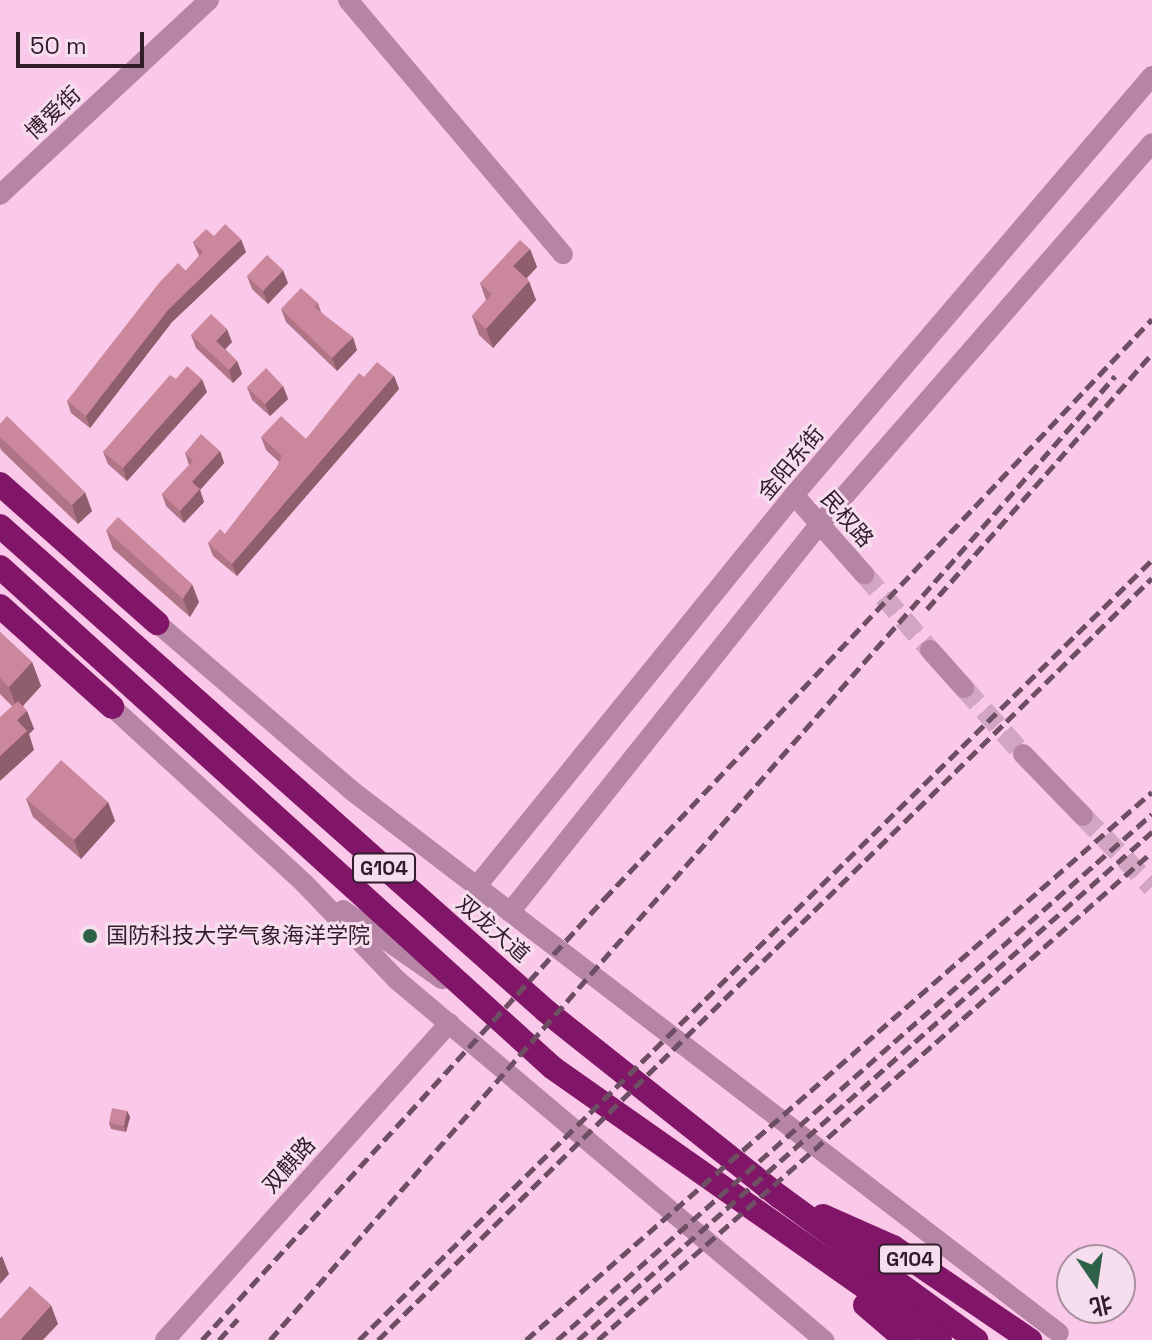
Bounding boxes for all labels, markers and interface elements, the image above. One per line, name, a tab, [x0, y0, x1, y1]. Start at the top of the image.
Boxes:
scale bar	[20, 16, 148, 66]
text: 50 m	[30, 30, 87, 61]
street label: 博爱街	[20, 81, 86, 145]
street label: 金阳东街	[753, 421, 829, 505]
street label: 民权路	[815, 485, 879, 553]
road number: G104	[352, 852, 416, 884]
street label: 双龙大道	[451, 890, 535, 968]
place label: 国防科技大学气象海洋学院	[106, 923, 370, 949]
marker: 国防科技大学气象海洋学院	[81, 927, 99, 945]
street label: 双麒路	[257, 1132, 321, 1198]
road number: G104	[878, 1243, 942, 1275]
north arrow	[1056, 1244, 1136, 1324]
text: 北	[1087, 1289, 1115, 1322]

